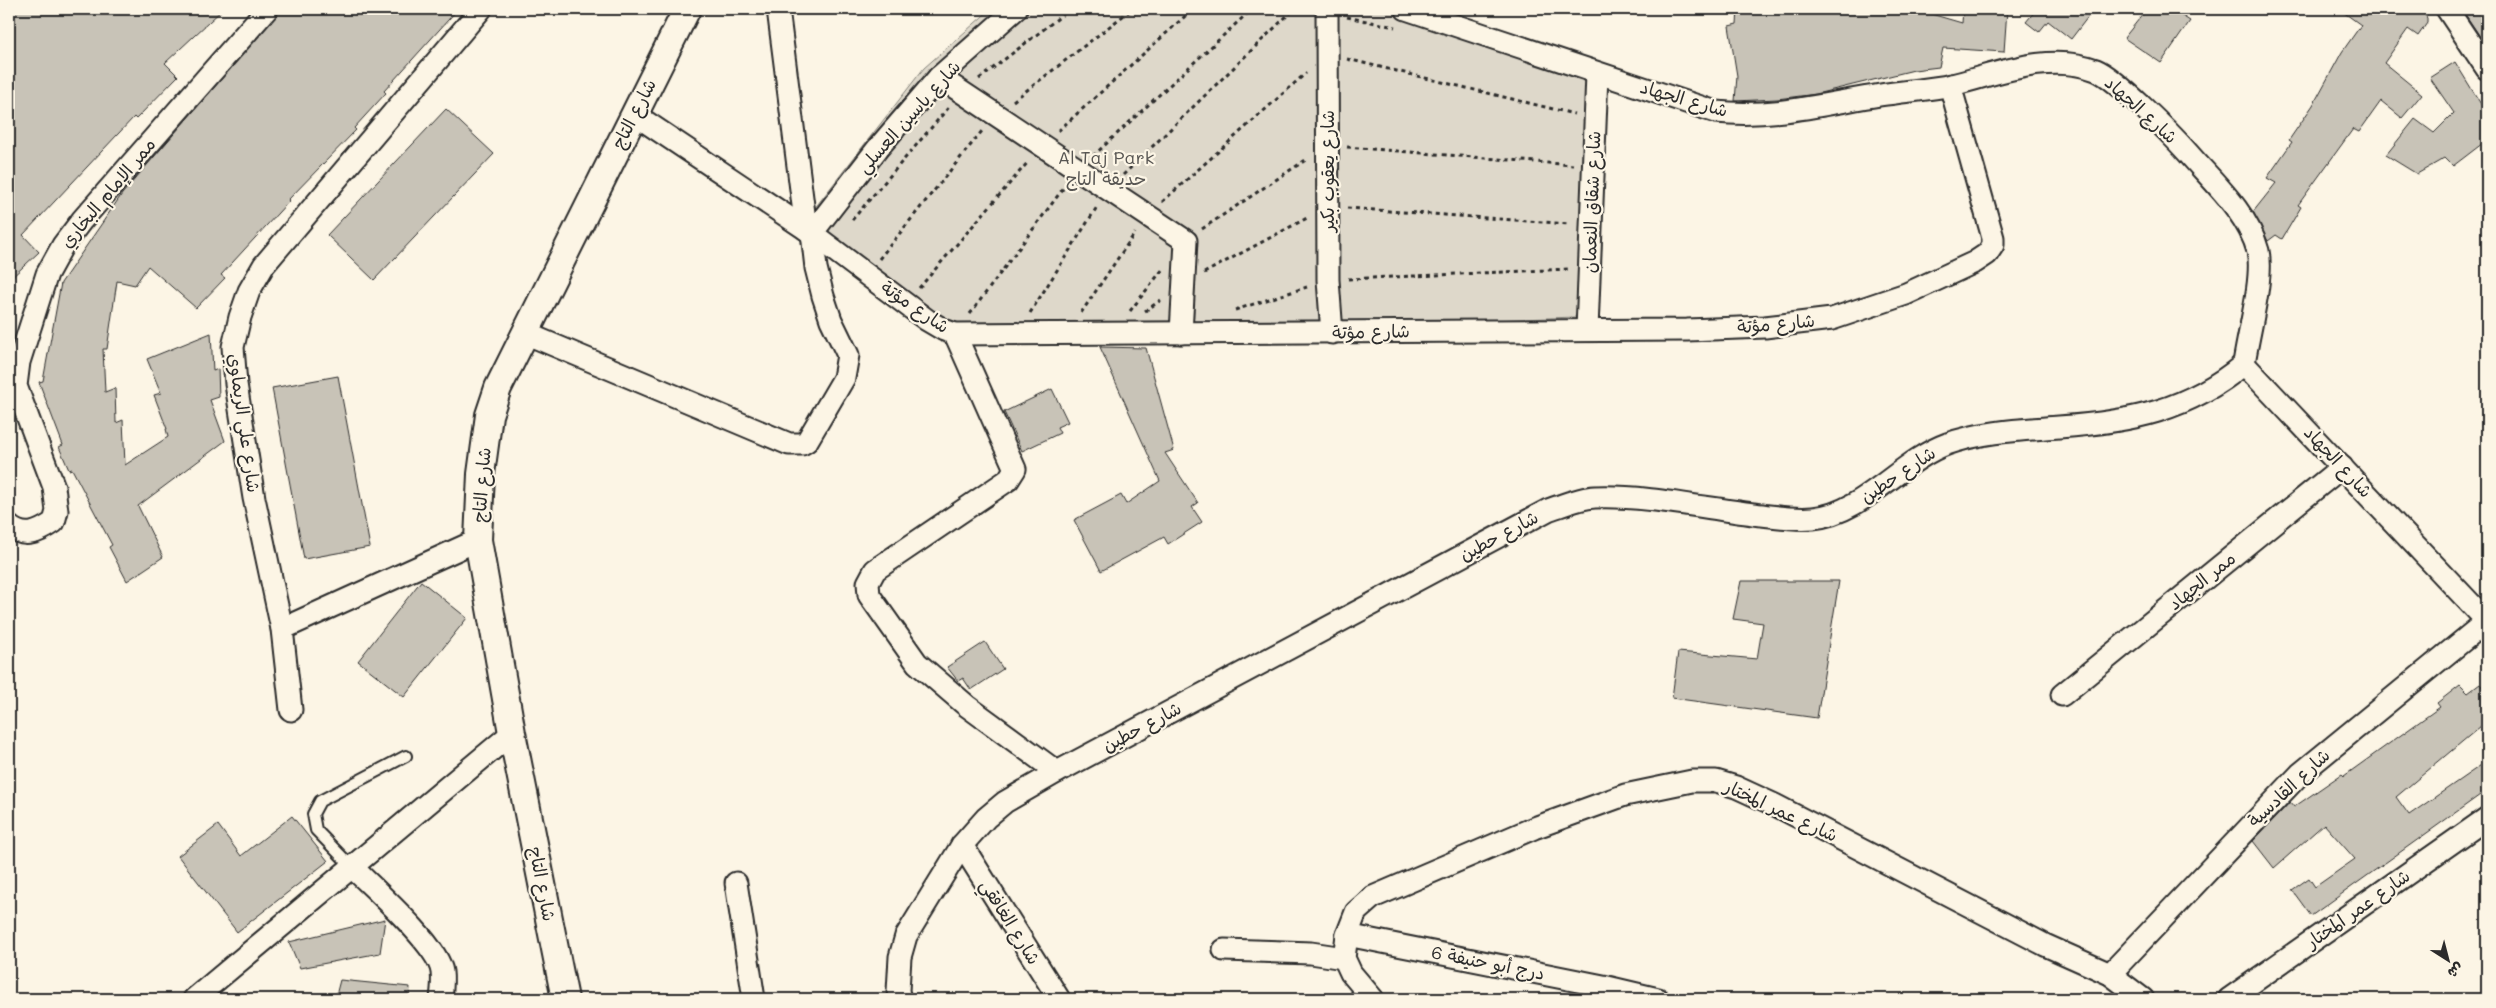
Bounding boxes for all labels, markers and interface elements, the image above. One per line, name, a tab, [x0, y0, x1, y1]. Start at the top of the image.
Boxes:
street label: شارع ياسين العسلي	[851, 55, 969, 181]
street label: شارع الجهاد	[2100, 70, 2183, 149]
street label: شارع التاج	[605, 74, 662, 153]
street label: شارع الجهاد	[1637, 74, 1731, 123]
street label: شارع يعقوب بكير	[1315, 110, 1340, 234]
street label: شارع شقاق النعمان	[1577, 130, 1606, 274]
street label: ممر الإمام البخاري	[54, 132, 163, 254]
park label: Al Taj Park حديقة التاج	[1058, 145, 1154, 191]
street label: شارع مؤتة	[876, 274, 955, 339]
street label: شارع مؤتة	[1736, 308, 1816, 339]
street label: شارع مؤتة	[1332, 318, 1410, 345]
street label: شارع علي الريماوي	[218, 352, 267, 495]
street label: شارع الجهاد	[2299, 420, 2378, 503]
street label: شارع حطين	[1855, 440, 1940, 509]
street label: شارع التاج	[466, 446, 497, 523]
street label: شارع حطين	[1455, 504, 1543, 567]
street label: ممر الجهاد	[2163, 546, 2240, 615]
street label: شارع حطين	[1098, 695, 1186, 758]
street label: شارع القادسية	[2242, 743, 2335, 832]
street label: شارع عمر المختار	[1719, 773, 1842, 848]
street label: شارع التاج	[523, 844, 562, 923]
street label: شارع عمر المختار	[2299, 863, 2415, 955]
street label: شارع الغافقي	[971, 874, 1047, 971]
north arrow	[2424, 936, 2474, 986]
street label: درج أبو حنيفة 6	[1429, 939, 1547, 986]
text: ش	[2444, 959, 2468, 983]

